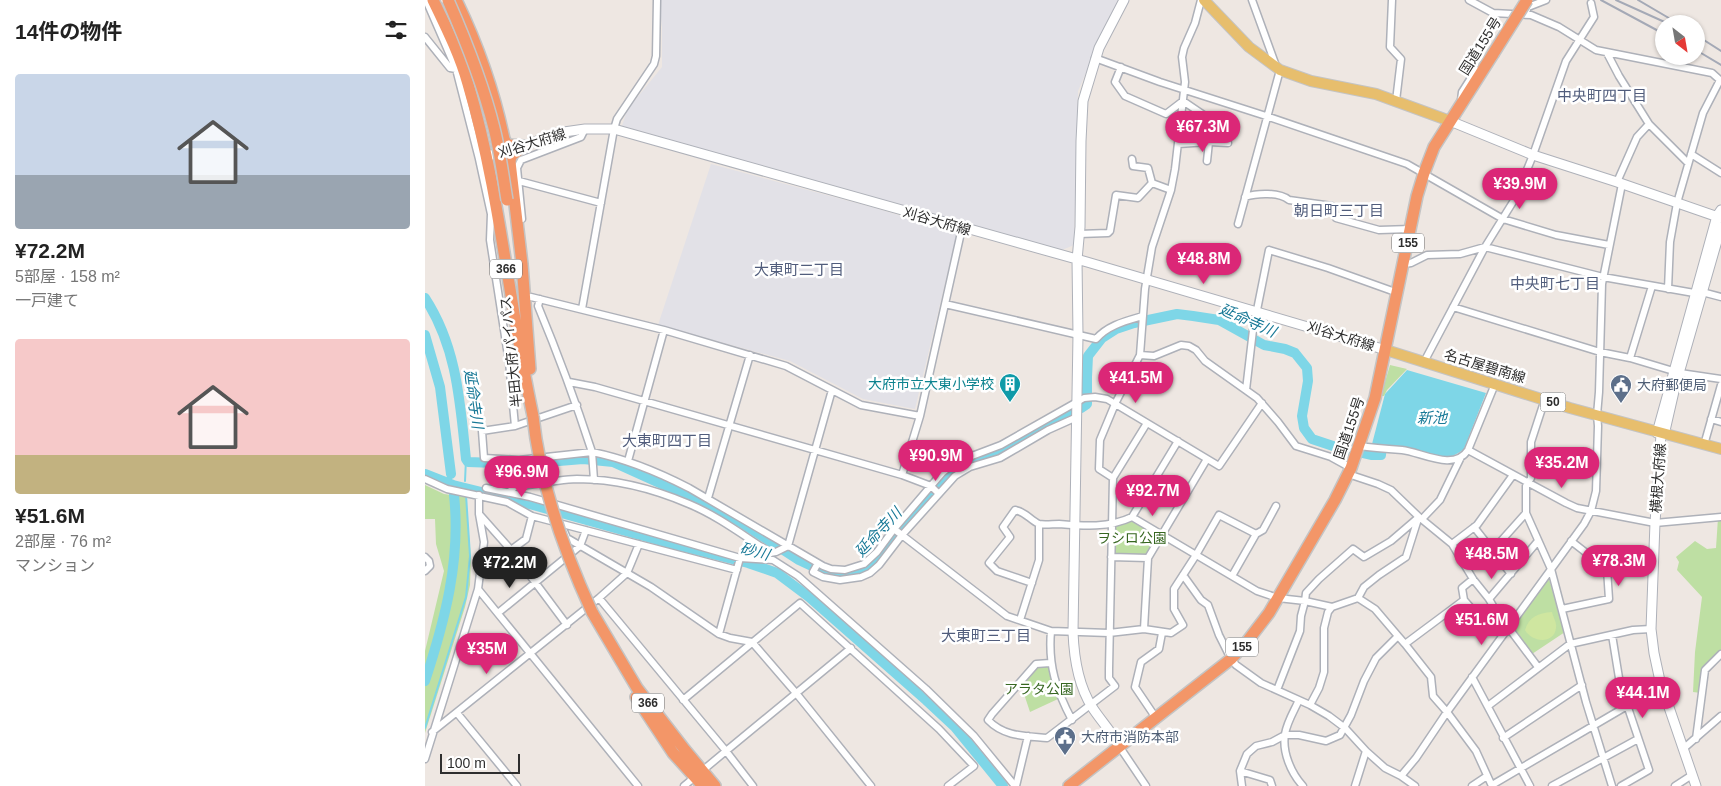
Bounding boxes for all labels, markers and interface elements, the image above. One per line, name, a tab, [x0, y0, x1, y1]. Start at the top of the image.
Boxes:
street label: 国道155号	[1456, 14, 1504, 78]
north arrow	[1655, 15, 1705, 65]
map controls	[1655, 15, 1705, 65]
icon: filters	[382, 16, 410, 44]
text: 14件の物件	[15, 20, 122, 43]
district label: 中央町四丁目	[1557, 87, 1647, 104]
icon: home	[168, 107, 258, 197]
pin: ¥67.3M	[1162, 110, 1244, 153]
text: ¥67.3M	[1176, 118, 1230, 135]
street label: 刈谷大府線	[496, 125, 568, 161]
pin: ¥39.9M	[1479, 168, 1561, 210]
text: ¥39.9M	[1493, 175, 1547, 192]
district label: 朝日町三丁目	[1294, 202, 1384, 219]
street label: 刈谷大府線	[901, 204, 973, 238]
road number: 155	[1392, 234, 1424, 252]
text: ¥72.2M	[15, 239, 85, 262]
pin: ¥48.8M	[1163, 242, 1245, 285]
text: ¥48.8M	[1177, 250, 1231, 267]
road number: 366	[490, 260, 522, 278]
district label: 大東町二丁目	[754, 261, 844, 278]
text: 5部屋 · 158 m²	[15, 268, 120, 285]
district label: 中央町七丁目	[1510, 275, 1600, 292]
text: 一戸建て	[15, 292, 79, 309]
street label: 半田大府パイパス	[497, 296, 525, 408]
water label: 延命寺川	[1217, 300, 1281, 341]
street label: 刈谷大府線	[1305, 318, 1377, 354]
street label: 名古屋碧南線	[1442, 346, 1528, 386]
pin: ¥41.5M	[1095, 362, 1177, 404]
water label: 延命寺川	[461, 368, 487, 432]
text: ¥41.5M	[1109, 369, 1163, 386]
icon: home	[168, 372, 258, 462]
building icon: 大府市立大東小学校	[998, 372, 1022, 403]
public building icon: 大府郵便局	[1609, 373, 1633, 404]
place label: 大府市立大東小学校	[868, 376, 994, 392]
place label: 大府郵便局	[1637, 377, 1707, 393]
road number: 50	[1541, 392, 1565, 412]
street label: 国道155号	[1331, 394, 1367, 462]
water label: 新池	[1417, 409, 1449, 426]
district label: 大東町四丁目	[622, 432, 712, 449]
pin: ¥90.9M	[895, 440, 977, 482]
street label: 横根大府線	[1648, 443, 1668, 513]
pin: ¥35.2M	[1521, 446, 1603, 489]
text: ¥90.9M	[909, 447, 963, 464]
text: ¥35.2M	[1535, 454, 1589, 471]
pin: ¥96.9M	[481, 456, 563, 498]
text: ¥96.9M	[495, 463, 549, 480]
pin: ¥92.7M	[1112, 474, 1194, 517]
text: ¥92.7M	[1126, 482, 1180, 499]
water label: 延命寺川	[851, 503, 906, 560]
text: ¥51.6M	[15, 504, 85, 527]
park label: ヲシロ公園	[1097, 530, 1167, 546]
text: 2部屋 · 76 m²	[15, 533, 111, 550]
pin: ¥48.5M	[1451, 538, 1533, 580]
water label: 砂川	[738, 539, 774, 564]
pin: ¥78.3M	[1578, 544, 1660, 587]
text: ¥48.5M	[1465, 545, 1519, 562]
pin: ¥72.2M	[469, 546, 551, 589]
text: ¥78.3M	[1592, 552, 1646, 569]
text: ¥72.2M	[483, 554, 537, 571]
text: マンション	[15, 557, 95, 574]
pin: ¥51.6M	[1441, 604, 1523, 646]
text: ¥51.6M	[1455, 611, 1509, 628]
district label: 大東町三丁目	[941, 627, 1031, 644]
pin: ¥35M	[457, 632, 517, 675]
road number: 155	[1226, 638, 1258, 656]
text: ¥35M	[467, 640, 507, 657]
pin: ¥44.1M	[1602, 676, 1684, 719]
park label: アラタ公園	[1004, 681, 1074, 697]
text: ¥44.1M	[1616, 684, 1670, 701]
road number: 366	[632, 694, 664, 712]
public building icon: 大府市消防本部	[1053, 725, 1077, 756]
place label: 大府市消防本部	[1081, 729, 1179, 745]
scale bar	[440, 751, 520, 774]
text: 100 m	[447, 755, 486, 771]

